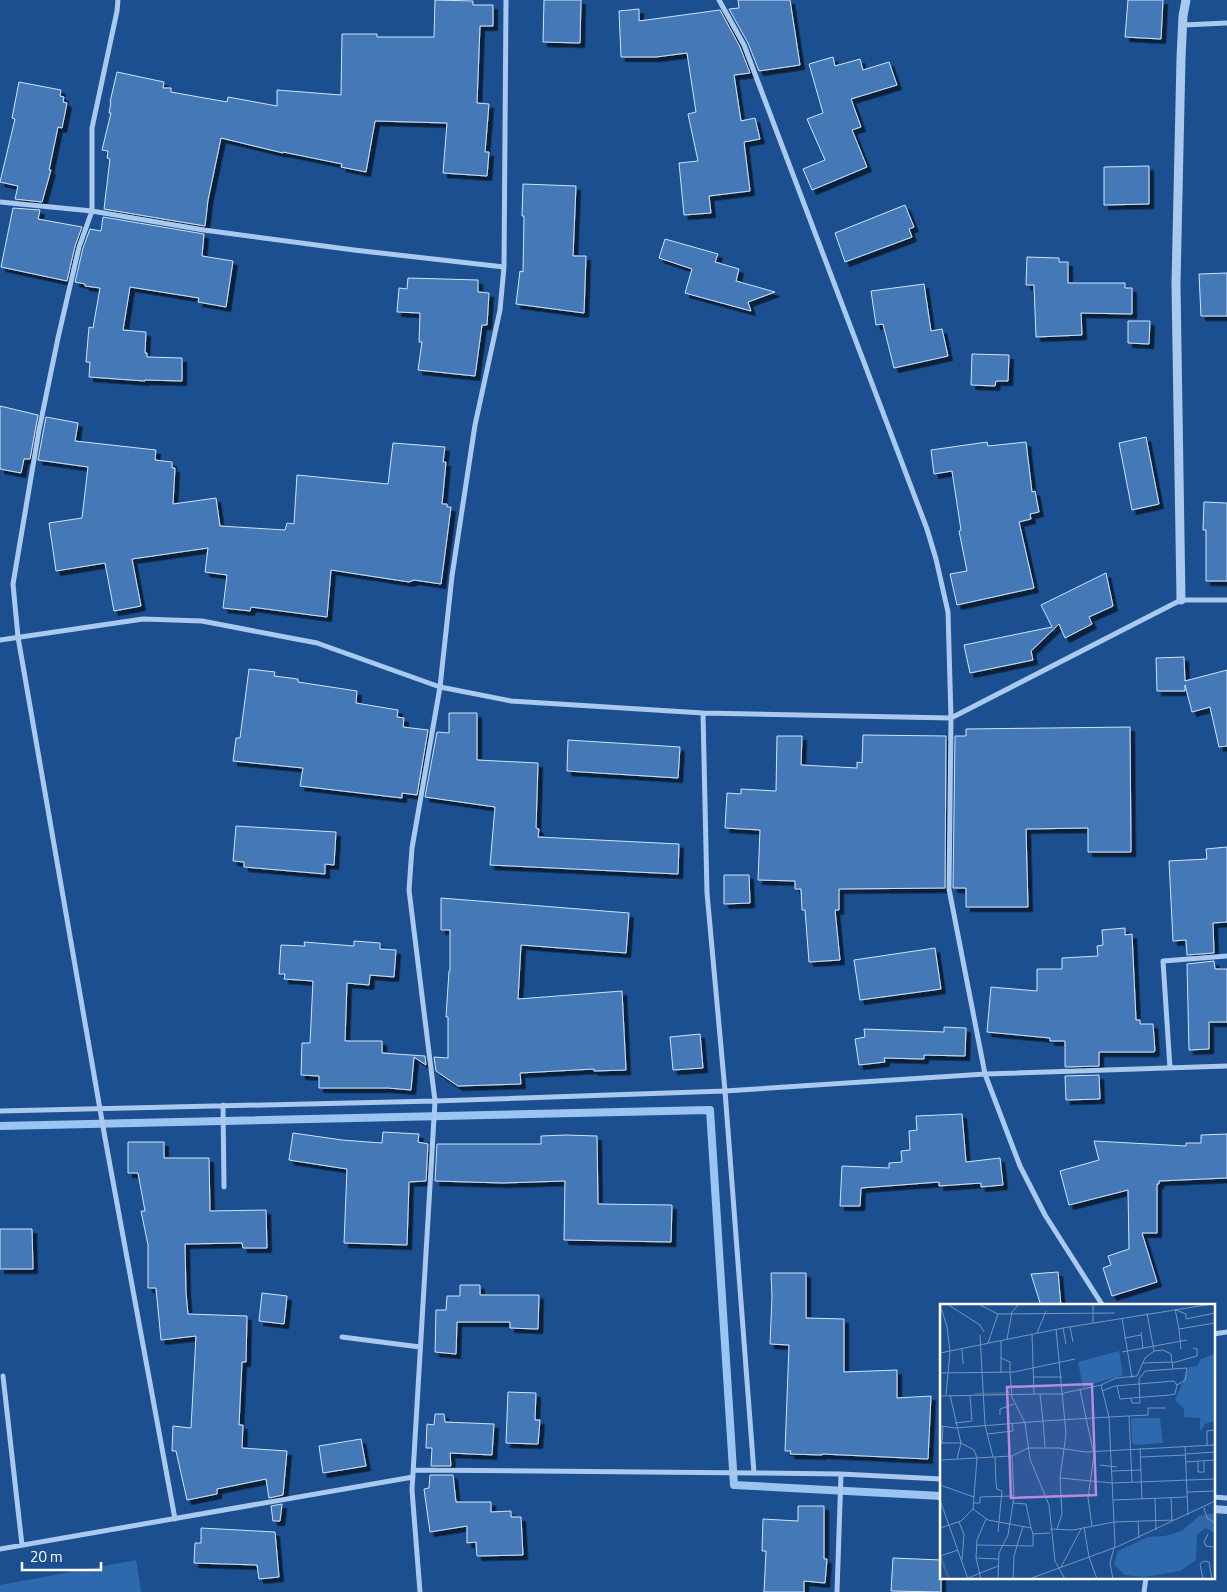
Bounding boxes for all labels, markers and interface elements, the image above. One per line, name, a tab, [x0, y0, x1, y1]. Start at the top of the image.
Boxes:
inset map	[940, 1304, 1214, 1580]
scale bar	[22, 1540, 101, 1572]
text: 20 m	[30, 1545, 63, 1568]

